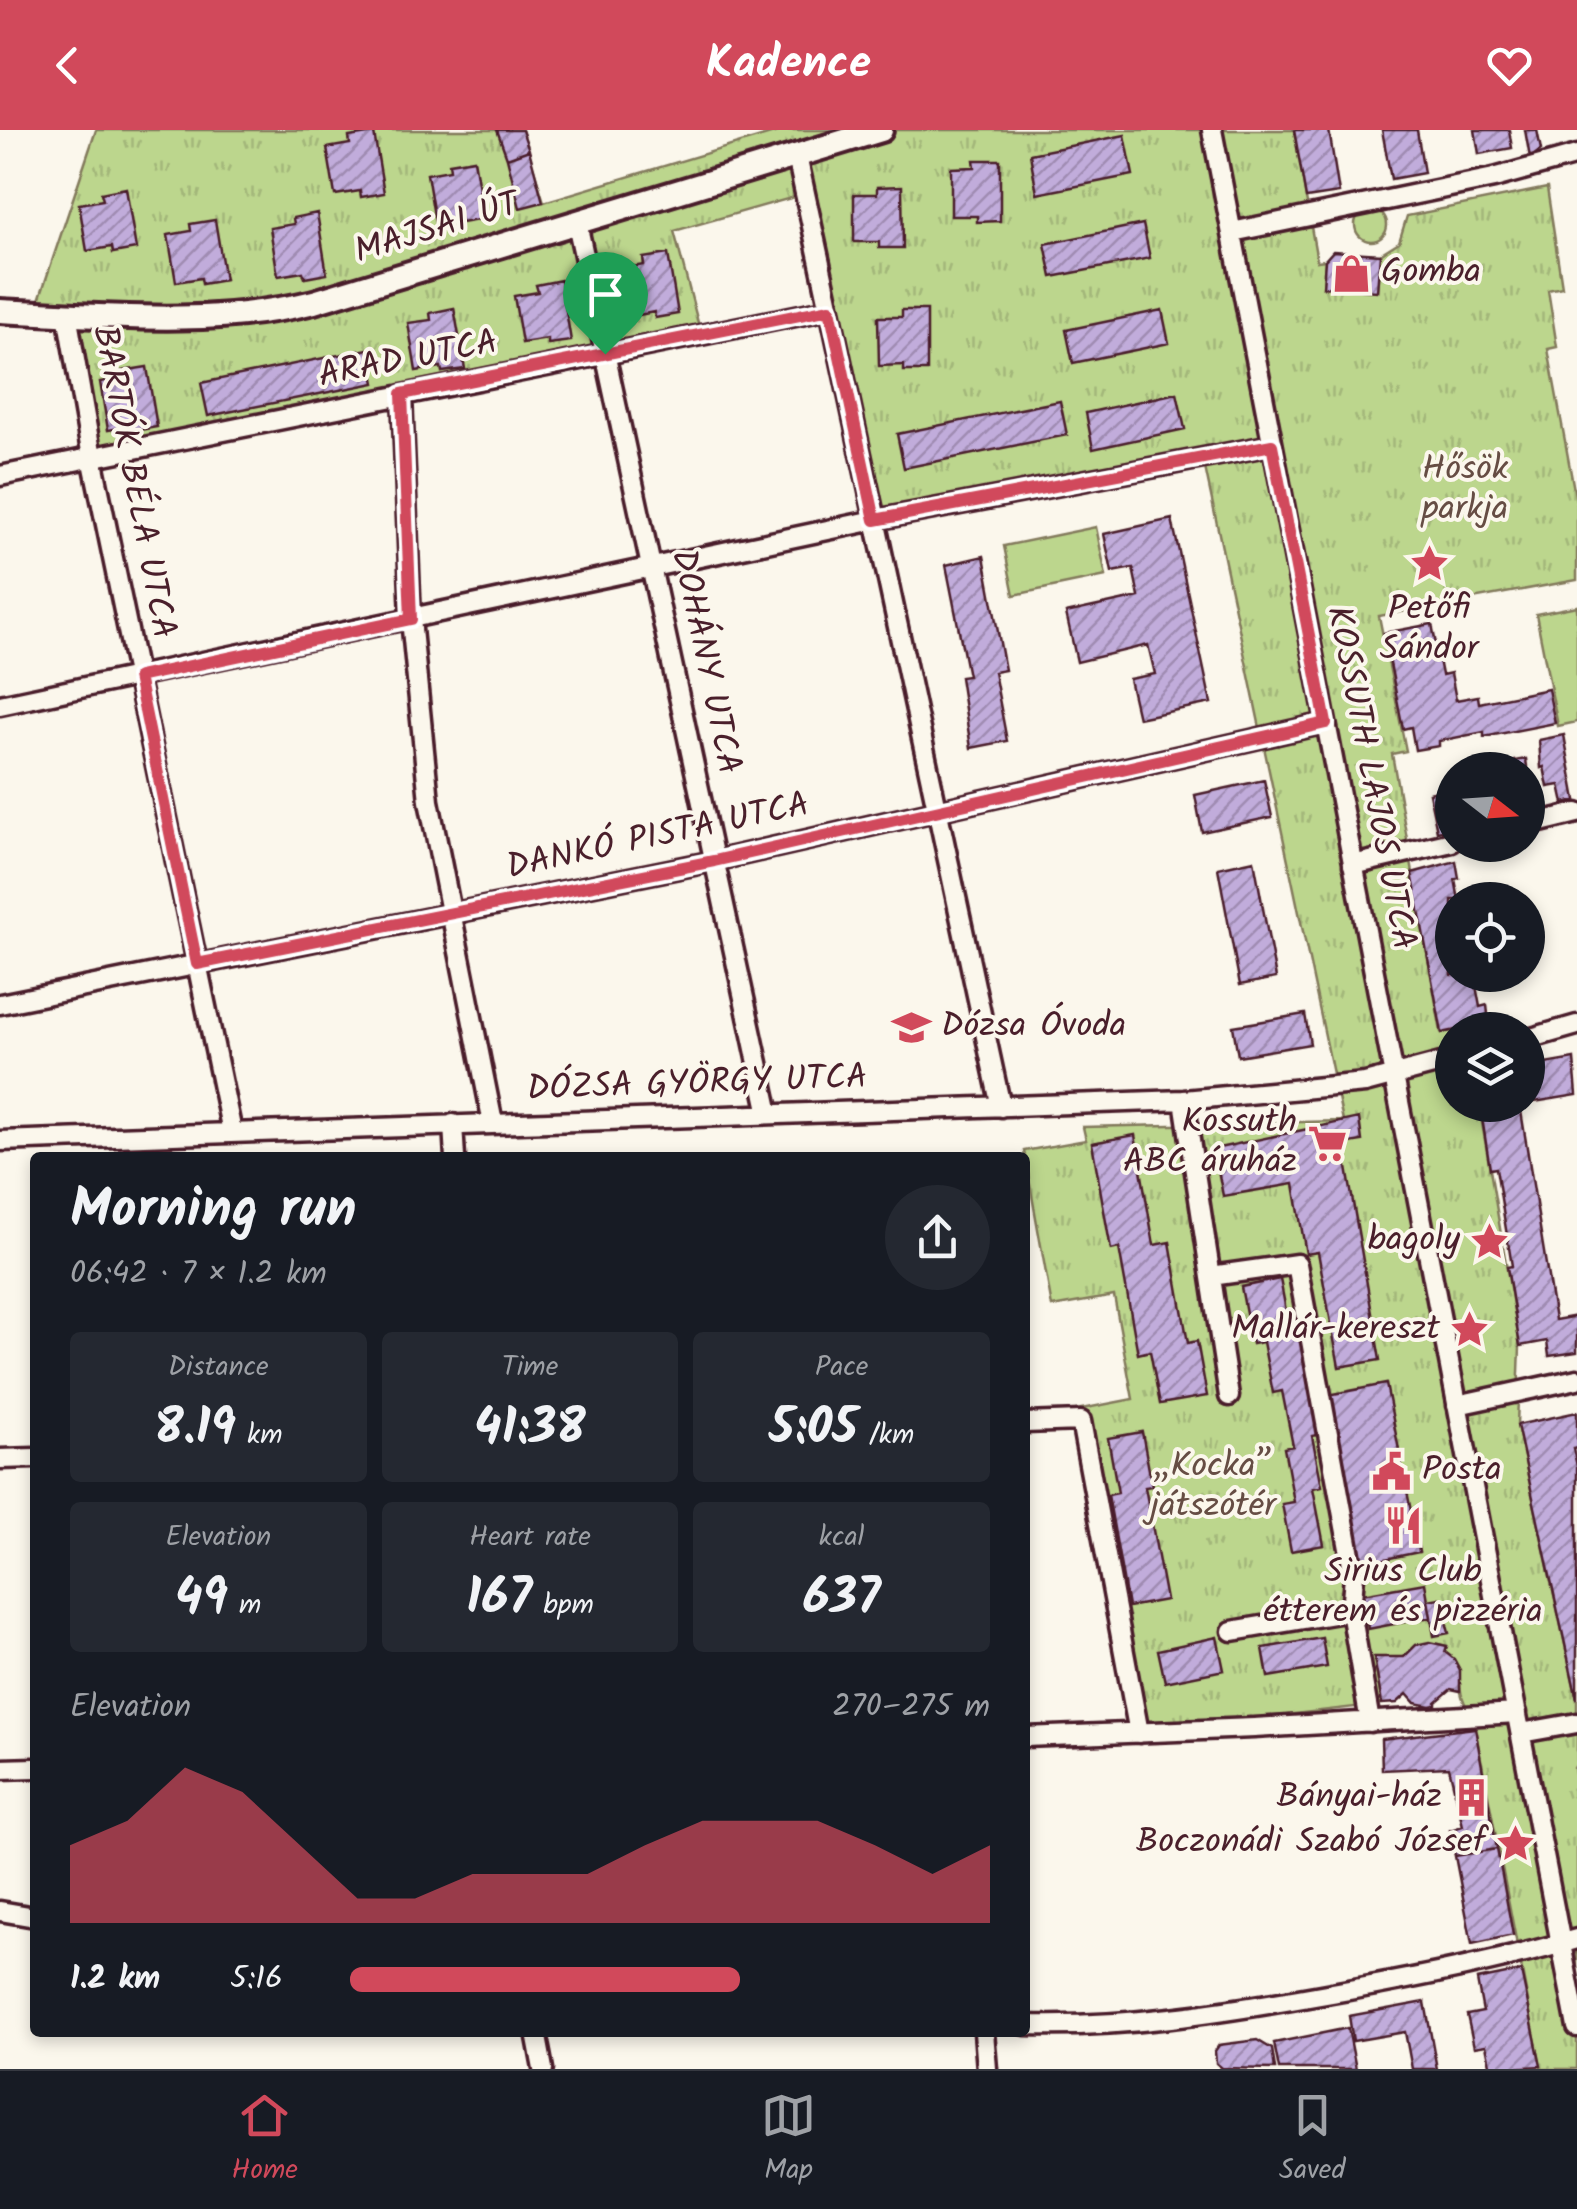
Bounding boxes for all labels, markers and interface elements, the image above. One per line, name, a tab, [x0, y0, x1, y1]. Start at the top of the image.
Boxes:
text: Kadence	[706, 29, 871, 101]
icon: back	[40, 38, 95, 93]
icon: heart	[1482, 38, 1537, 93]
street label: MAJSAI ÚT	[348, 176, 529, 281]
place label: Gomba	[1381, 245, 1481, 301]
pin	[563, 252, 648, 355]
shop icon: Gomba	[1330, 252, 1372, 294]
icon: arrive	[578, 267, 633, 322]
street label: ARAD UTCA	[314, 315, 502, 405]
street label: BARTÓK BÉLA UTCA	[75, 321, 191, 643]
park label: Hősök parkja	[1420, 442, 1509, 538]
place icon: Petőfi Sándor	[1408, 542, 1450, 584]
street label: DOHÁNY UTCA	[654, 544, 756, 780]
place label: Petőfi Sándor	[1380, 582, 1481, 678]
street label: KOSSUTH LAJOS UTCA	[1309, 601, 1431, 955]
north arrow	[1435, 752, 1545, 862]
map controls	[1435, 752, 1545, 1122]
street label: DANKÓ PISTA UTCA	[501, 778, 815, 896]
button: locate	[1435, 882, 1545, 992]
place label: Dózsa Óvoda	[941, 999, 1126, 1055]
school or university icon: Dózsa Óvoda	[890, 1006, 932, 1048]
button: layers	[1435, 1012, 1545, 1122]
street label: DÓZSA GYÖRGY UTCA	[526, 1050, 868, 1118]
place label: Kossuth ABC áruház	[1123, 1095, 1297, 1191]
supermarket icon: Kossuth ABC áruház	[1306, 1122, 1348, 1164]
text: Morning run	[70, 1168, 357, 1255]
button: share	[885, 1185, 990, 1290]
place label: bagoly	[1368, 1213, 1461, 1269]
place icon: bagoly	[1469, 1220, 1511, 1262]
text: 06:42 · 7 × 1.2 km	[70, 1249, 327, 1300]
place label: Mallár-kereszt	[1231, 1302, 1440, 1358]
place icon: Mallár-kereszt	[1449, 1309, 1491, 1351]
text: Distance	[168, 1345, 269, 1390]
text: Time	[502, 1345, 558, 1390]
text: Pace	[815, 1345, 868, 1390]
text: 8.19	[154, 1390, 236, 1470]
text: 41:38	[474, 1390, 586, 1470]
text: 5:05	[769, 1390, 858, 1470]
text: km	[236, 1413, 283, 1458]
text: /km	[858, 1413, 914, 1458]
park label: „Kocka” játszótér	[1142, 1439, 1278, 1535]
place label: Posta	[1422, 1443, 1502, 1499]
public building icon: Posta	[1371, 1450, 1413, 1492]
restaurant icon: Sirius Club étterem és pizzéria	[1382, 1505, 1424, 1547]
text: Elevation	[165, 1515, 271, 1560]
text: Heart rate	[469, 1515, 591, 1560]
text: kcal	[819, 1515, 864, 1560]
place label: Sirius Club étterem és pizzéria	[1263, 1545, 1543, 1641]
text: 49	[175, 1560, 228, 1640]
text: 167	[466, 1560, 532, 1640]
text: 637	[803, 1560, 881, 1640]
text: m	[228, 1583, 261, 1628]
text: bpm	[532, 1583, 594, 1628]
text: Elevation	[70, 1682, 191, 1733]
text: 270–275 m	[832, 1682, 990, 1733]
place label: Bányai-ház	[1277, 1770, 1442, 1826]
building icon: Bányai-ház	[1451, 1777, 1493, 1819]
place label: Boczonádi Szabó József	[1136, 1815, 1490, 1871]
place icon: Boczonádi Szabó József	[1495, 1822, 1537, 1864]
text: 1.2 km	[70, 1954, 160, 2005]
text: 5:16	[230, 1954, 283, 2005]
tab: Home	[232, 2088, 298, 2193]
tab: Map	[761, 2088, 816, 2193]
tab: Saved	[1279, 2088, 1345, 2193]

